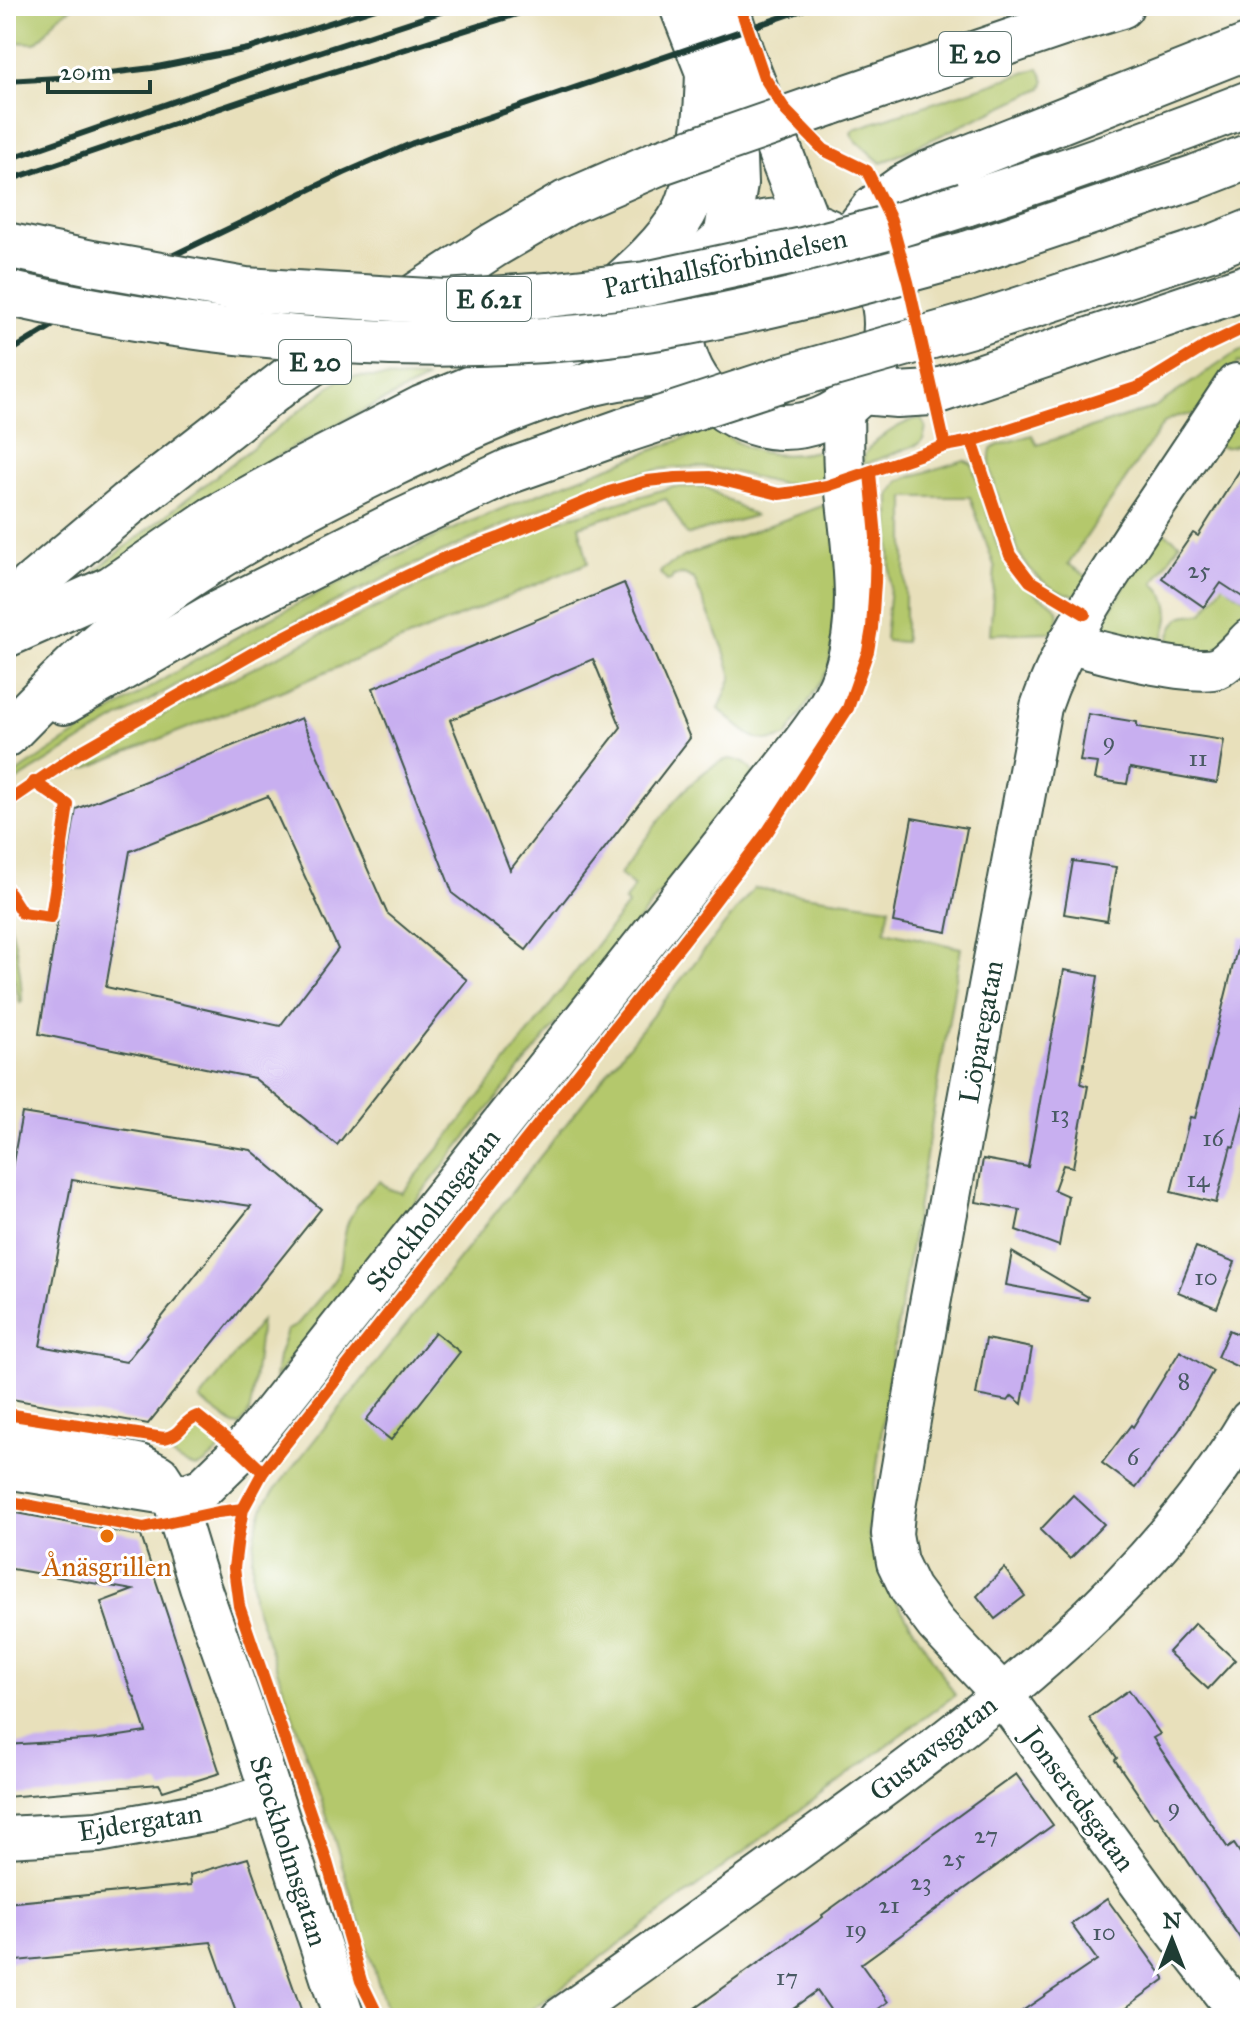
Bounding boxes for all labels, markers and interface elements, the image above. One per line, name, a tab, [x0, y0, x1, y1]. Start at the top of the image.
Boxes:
road number: E 20	[939, 32, 1011, 76]
scale bar	[48, 44, 150, 94]
text: 20 m	[60, 57, 111, 87]
street label: Partihallsförbindelsen	[600, 220, 850, 306]
road number: E 6.21	[447, 277, 531, 321]
road number: E 20	[279, 340, 351, 384]
house number: 25	[1188, 555, 1210, 585]
house number: 9	[1103, 726, 1115, 756]
house number: 11	[1189, 743, 1207, 773]
street label: Löparegatan	[951, 958, 1011, 1106]
house number: 13	[1050, 1099, 1070, 1129]
street label: Stockholmsgatan	[358, 1121, 508, 1299]
house number: 16	[1202, 1123, 1225, 1153]
house number: 14	[1187, 1164, 1210, 1194]
house number: 10	[1194, 1262, 1218, 1292]
house number: 8	[1178, 1366, 1190, 1396]
house number: 6	[1127, 1442, 1140, 1472]
marker: Ånäsgrillen	[98, 1527, 116, 1545]
place label: Ånäsgrillen	[41, 1549, 172, 1584]
street label: Gustavsgatan	[862, 1687, 1004, 1809]
street label: Jonseredsgatan	[1013, 1717, 1143, 1878]
street label: Stockholmsgatan	[242, 1751, 336, 1951]
house number: 9	[1168, 1792, 1180, 1822]
street label: Ejdergatan	[76, 1795, 204, 1849]
house number: 27	[974, 1820, 998, 1850]
house number: 25	[943, 1843, 965, 1873]
house number: 23	[910, 1867, 932, 1897]
house number: 21	[878, 1890, 900, 1920]
north arrow	[1132, 1900, 1212, 1980]
text: N	[1163, 1907, 1182, 1934]
house number: 19	[845, 1914, 867, 1944]
house number: 10	[1092, 1917, 1116, 1947]
house number: 17	[776, 1962, 798, 1992]

